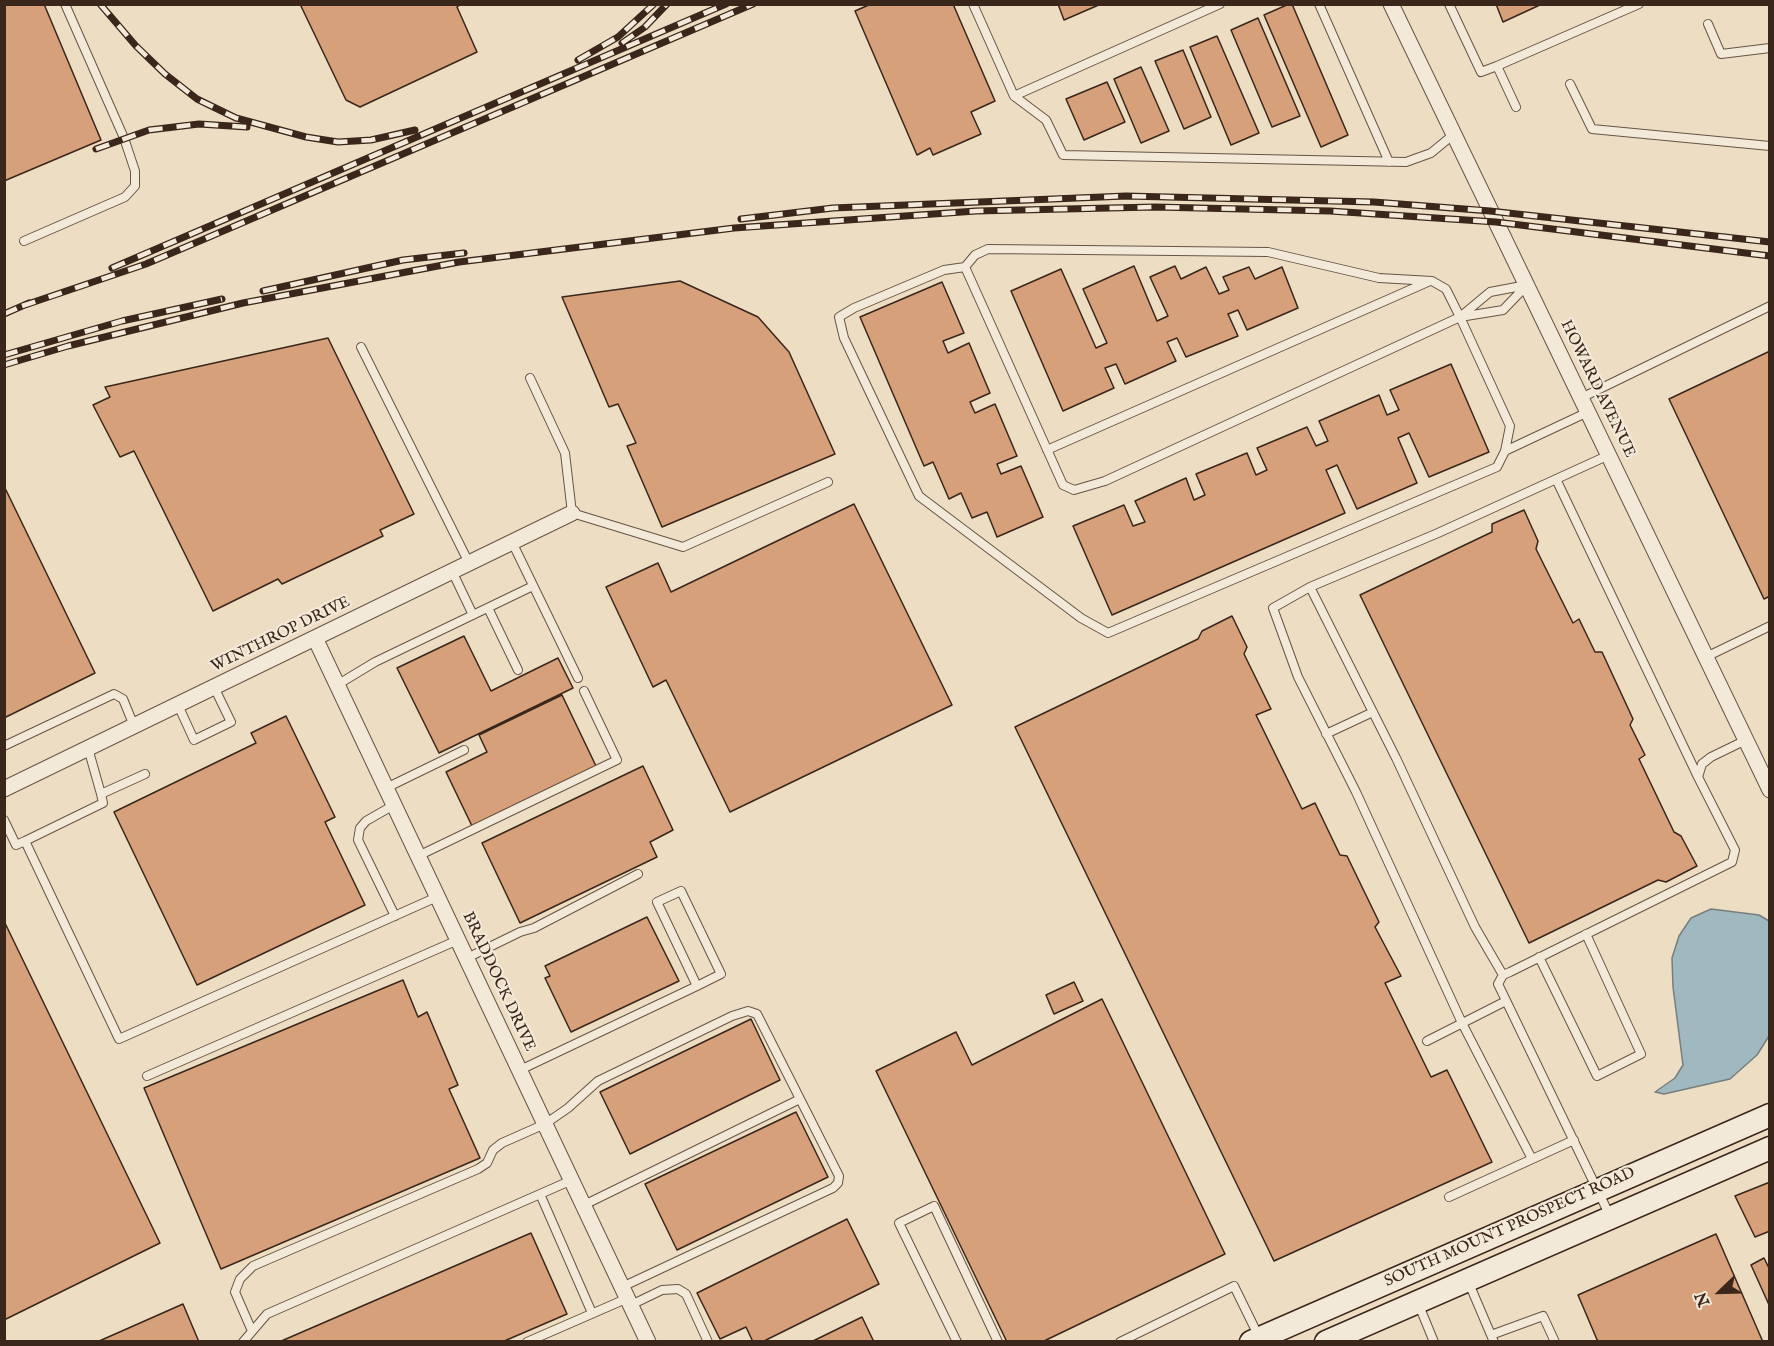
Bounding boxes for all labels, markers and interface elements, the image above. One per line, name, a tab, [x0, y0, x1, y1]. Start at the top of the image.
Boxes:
street label: HOWARD AVENUE	[1555, 317, 1639, 461]
street label: WINTHROP DRIVE	[208, 593, 354, 677]
street label: BRADDOCK DRIVE	[457, 909, 539, 1055]
street label: SOUTH MOUNT PROSPECT ROAD	[1382, 1164, 1638, 1292]
north arrow	[1690, 1262, 1750, 1322]
text: N	[1692, 1289, 1715, 1309]

